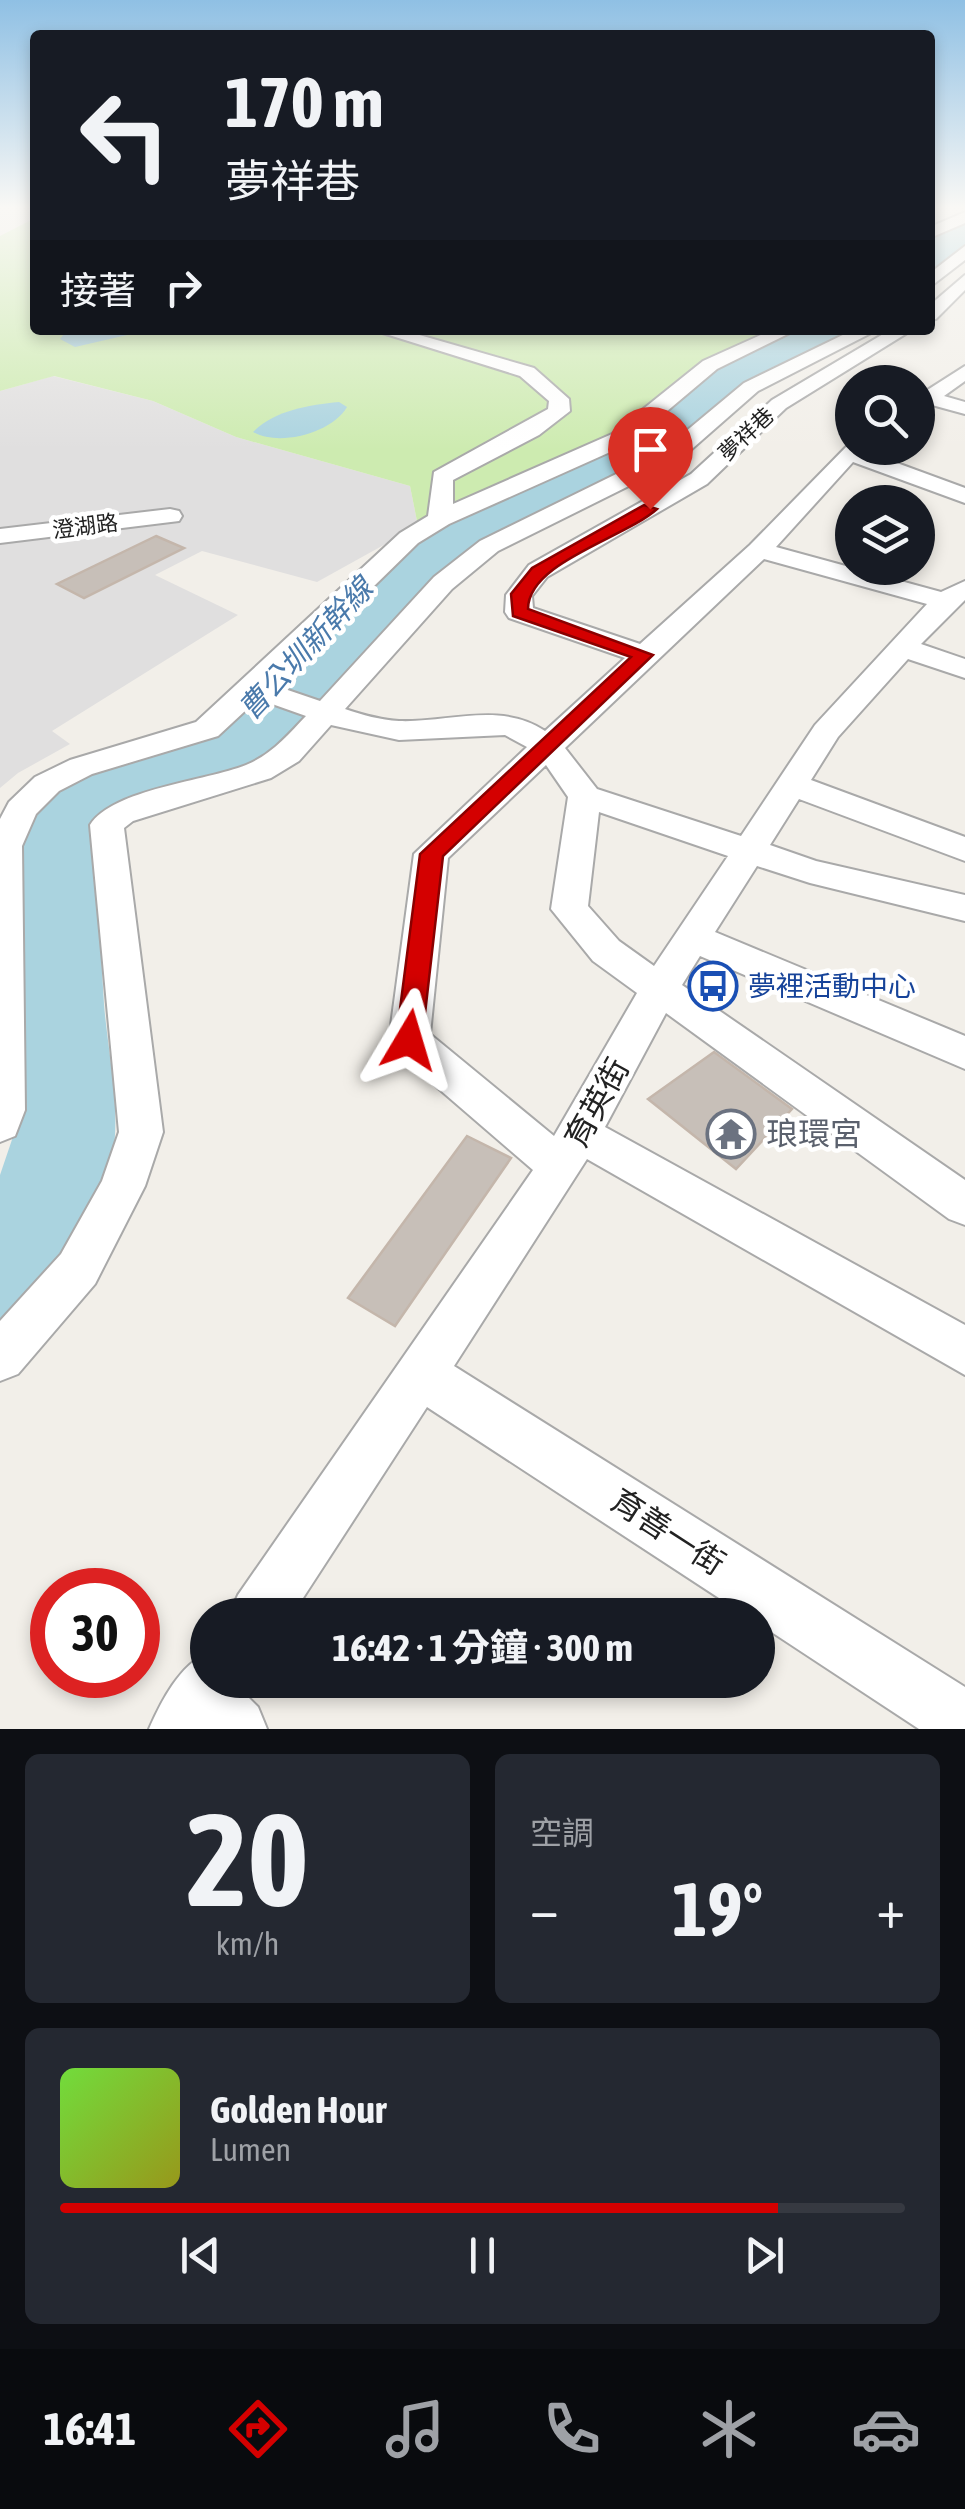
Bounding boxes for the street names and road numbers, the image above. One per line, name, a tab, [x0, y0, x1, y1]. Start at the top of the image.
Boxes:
street label: 夢祥巷	[713, 402, 779, 466]
street label: 澄湖路	[51, 509, 119, 543]
street label: 育英街	[557, 1052, 636, 1154]
street label: 育善一街	[605, 1481, 732, 1582]

